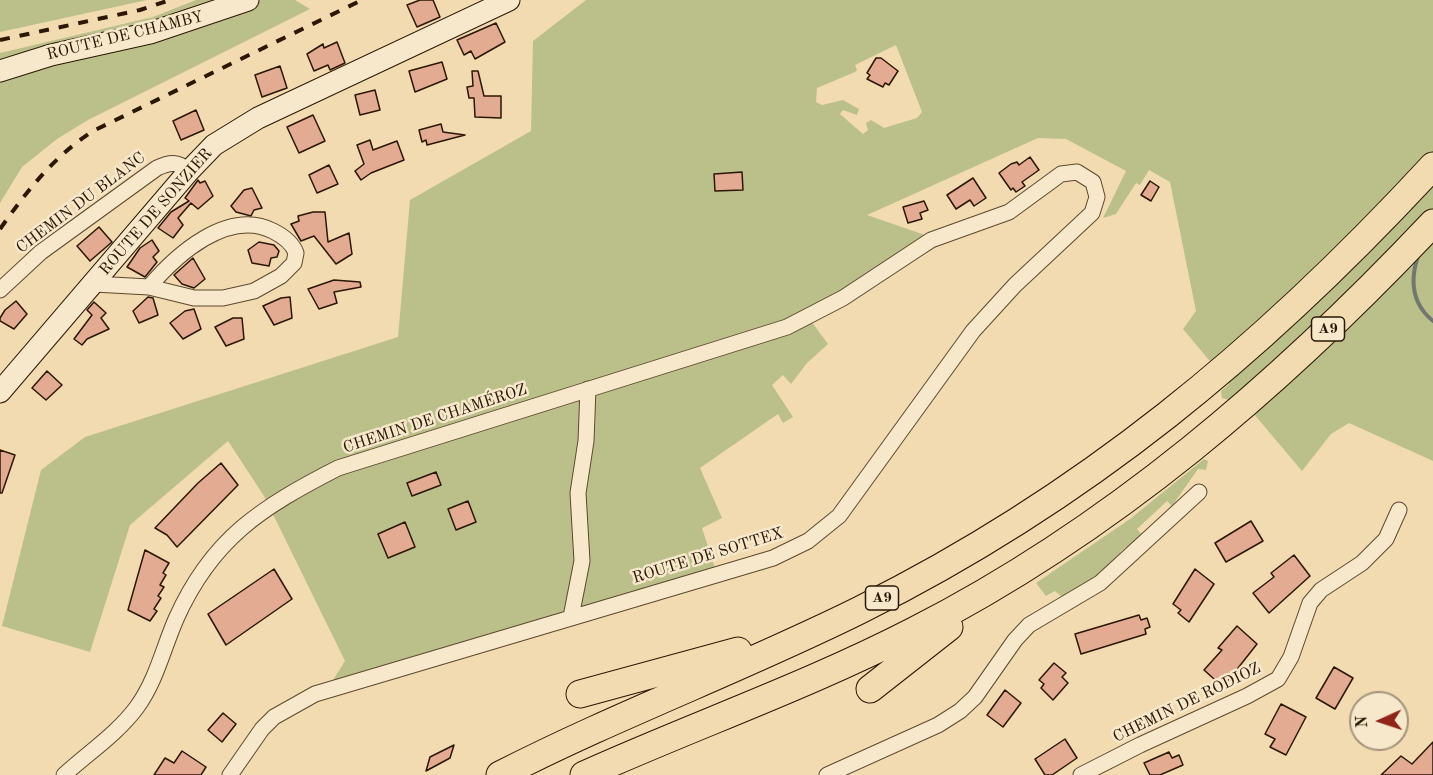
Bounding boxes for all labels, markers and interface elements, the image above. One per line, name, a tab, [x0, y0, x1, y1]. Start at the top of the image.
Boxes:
street label: ROUTE DE CHAMBY	[45, 7, 205, 65]
street label: ROUTE DE SONZIER	[96, 144, 216, 280]
street label: CHEMIN DU BLANC	[13, 148, 149, 258]
road number: A9	[1312, 317, 1344, 341]
street label: CHEMIN DE CHAMÉROZ	[341, 380, 529, 458]
street label: ROUTE DE SOTTEX	[630, 524, 786, 588]
road number: A9	[866, 586, 898, 610]
street label: CHEMIN DE RODIOZ	[1110, 659, 1264, 747]
north arrow	[1349, 691, 1409, 751]
text: N	[1355, 715, 1371, 728]

